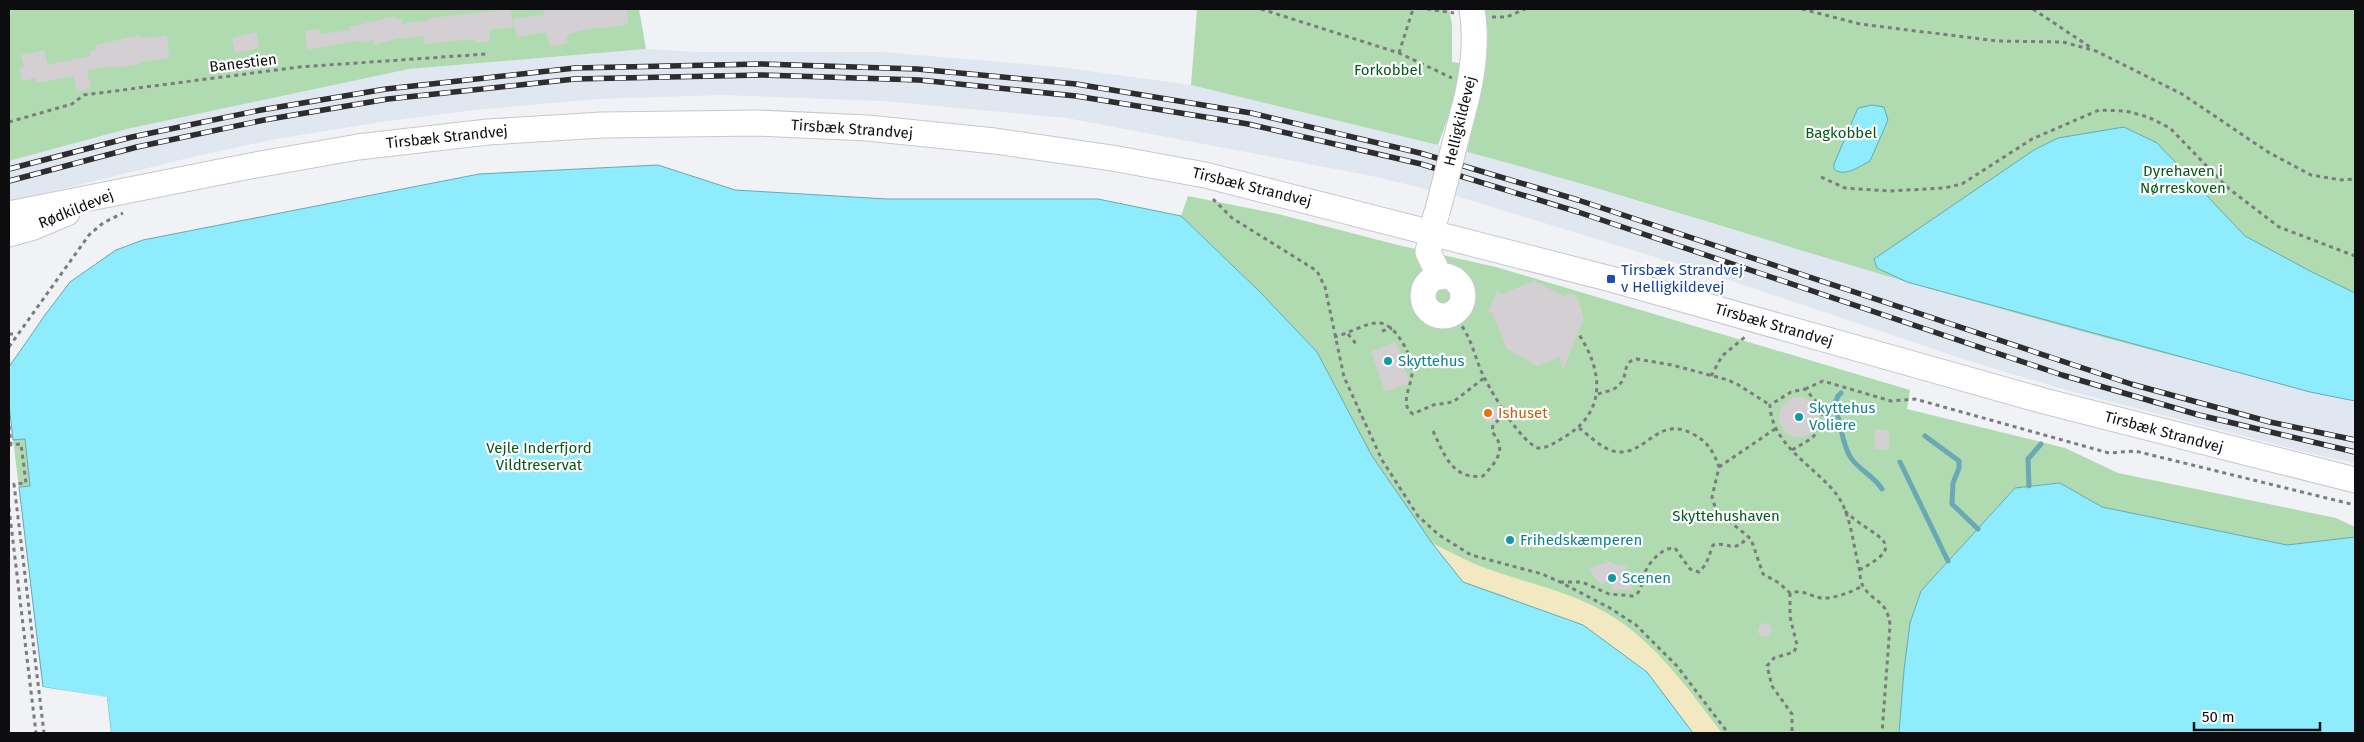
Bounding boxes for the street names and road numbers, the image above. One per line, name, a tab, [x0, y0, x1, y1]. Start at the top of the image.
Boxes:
street label: Banestien	[208, 50, 278, 76]
street label: Helligkildevej	[1440, 74, 1480, 168]
street label: Tirsbæk Strandvej	[790, 116, 914, 142]
street label: Tirsbæk Strandvej	[385, 122, 509, 152]
street label: Tirsbæk Strandvej	[1191, 163, 1313, 211]
street label: Rødkildevej	[36, 186, 116, 232]
street label: Tirsbæk Strandvej	[1713, 300, 1835, 350]
street label: Tirsbæk Strandvej	[2103, 407, 2225, 457]

